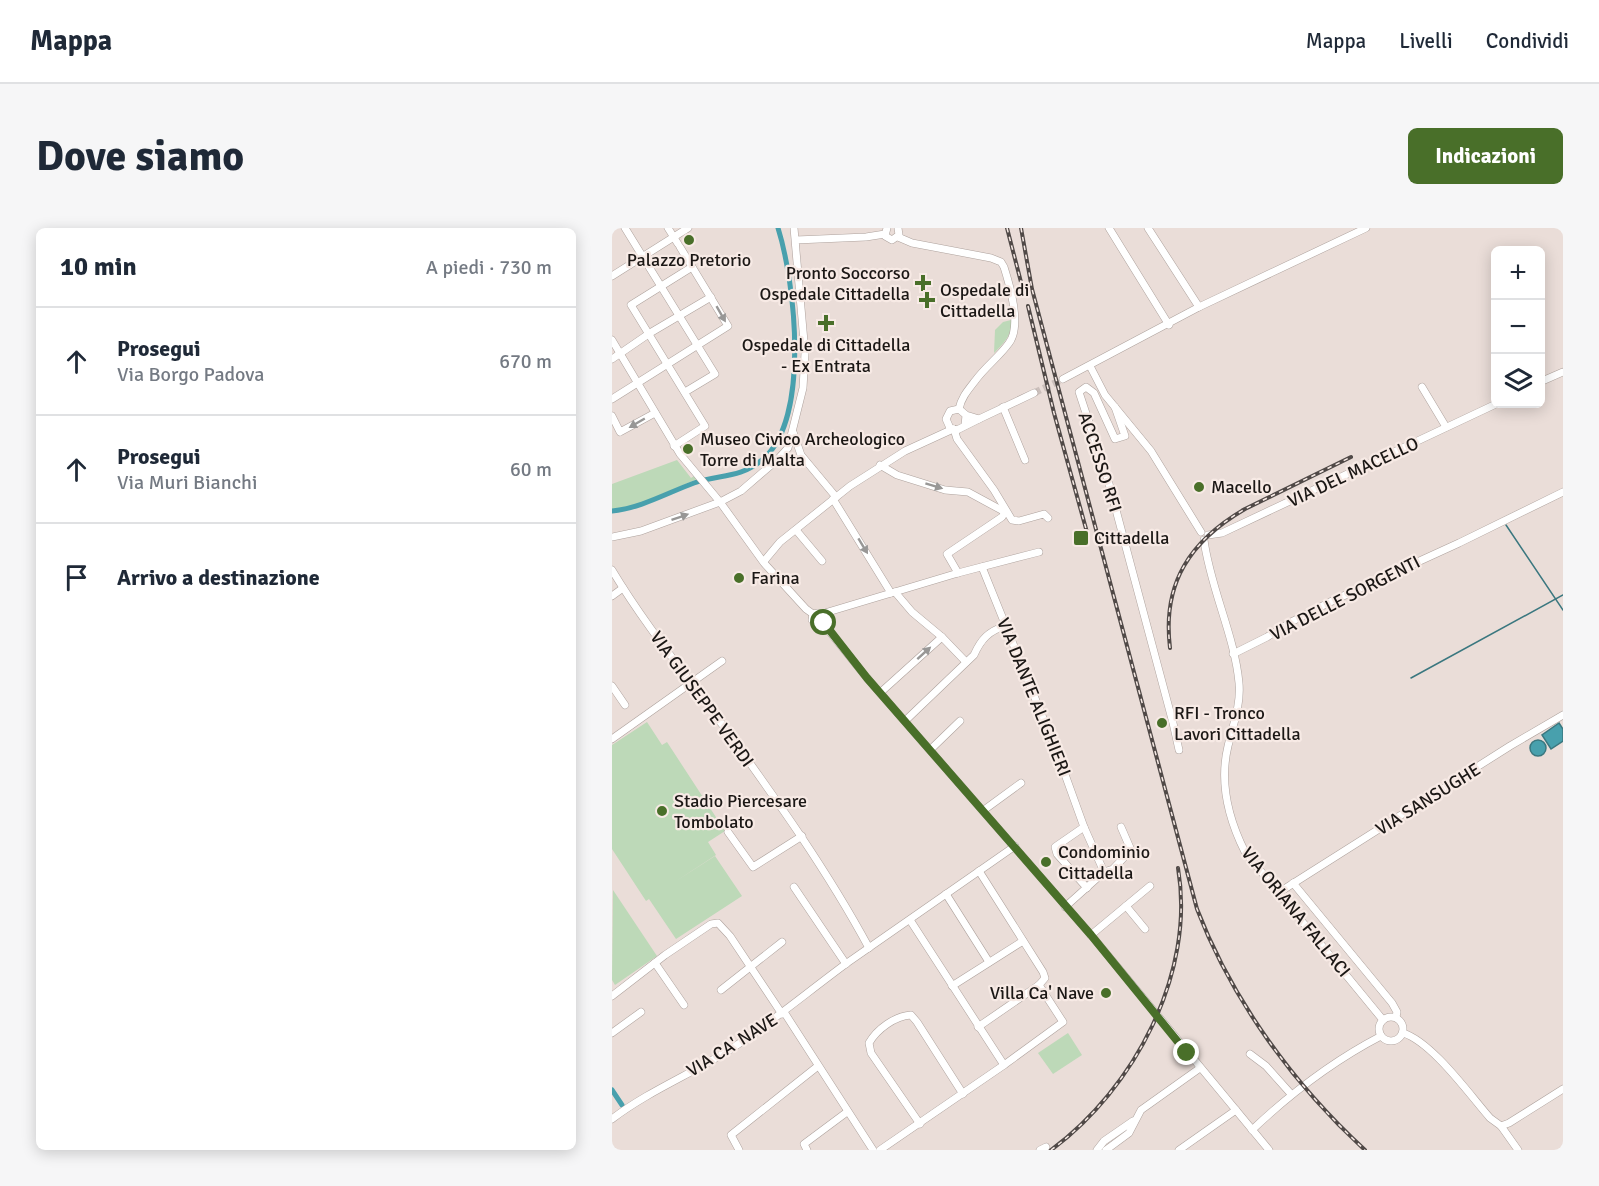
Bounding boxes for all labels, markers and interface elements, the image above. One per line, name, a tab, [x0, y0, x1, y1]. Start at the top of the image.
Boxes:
text: Mappa	[30, 24, 112, 58]
text: Mappa	[1306, 28, 1366, 54]
text: Livelli	[1399, 28, 1453, 54]
text: Condividi	[1486, 28, 1569, 54]
button: Indicazioni	[1408, 128, 1563, 184]
text: Dove siamo	[36, 131, 244, 182]
marker: Palazzo Pretorio	[682, 233, 696, 247]
map controls	[1491, 246, 1545, 408]
button: +	[1491, 246, 1545, 300]
place label: Palazzo Pretorio	[627, 249, 751, 271]
text: 10 min	[60, 251, 137, 283]
text: A piedi · 730 m	[426, 255, 552, 280]
place label: Pronto Soccorso Ospedale Cittadella	[760, 262, 910, 305]
marker: Pronto Soccorso Ospedale Cittadella	[914, 274, 932, 292]
place label: Ospedale di Cittadella	[940, 279, 1029, 322]
marker: Ospedale di Cittadella	[918, 291, 936, 309]
button: −	[1491, 300, 1545, 354]
one-way arrow	[716, 306, 726, 323]
marker: Ospedale di Cittadella - Ex Entrata	[817, 314, 835, 332]
place label: Ospedale di Cittadella - Ex Entrata	[742, 334, 910, 377]
text: Prosegui	[117, 335, 201, 362]
icon: ahead	[60, 345, 93, 378]
text: 670 m	[499, 349, 552, 374]
button: layers	[1491, 354, 1545, 408]
text: Via Borgo Padova	[117, 362, 264, 387]
street label: ACCESSO RFI	[1074, 409, 1126, 515]
one-way arrow	[629, 417, 645, 428]
place label: Museo Civico Archeologico Torre di Malta	[700, 428, 905, 471]
street label: VIA DEL MACELLO	[1284, 432, 1422, 512]
marker: Museo Civico Archeologico Torre di Malta	[681, 442, 695, 456]
text: Prosegui	[117, 443, 201, 470]
icon: ahead	[60, 453, 93, 486]
text: 60 m	[510, 457, 552, 482]
text: Via Muri Bianchi	[117, 470, 257, 495]
place label: Macello	[1211, 476, 1272, 498]
marker: Macello	[1192, 480, 1206, 494]
one-way arrow	[925, 482, 943, 491]
one-way arrow	[672, 511, 690, 521]
place label: Cittadella	[1094, 527, 1169, 549]
marker: Cittadella	[1072, 529, 1090, 547]
one-way arrow	[857, 538, 868, 554]
street label: VIA DELLE SORGENTI	[1266, 551, 1424, 645]
icon: arrive	[60, 561, 93, 594]
text: Arrivo a destinazione	[117, 564, 320, 591]
place label: Farina	[751, 567, 800, 589]
marker: Farina	[732, 571, 746, 585]
route start	[810, 609, 836, 635]
street label: VIA DANTE ALIGHIERI	[992, 615, 1076, 779]
street label: VIA GIUSEPPE VERDI	[645, 627, 759, 771]
one-way arrow	[917, 646, 932, 660]
place label: RFI - Tronco Lavori Cittadella	[1174, 702, 1301, 745]
marker: RFI - Tronco Lavori Cittadella	[1155, 716, 1169, 730]
street label: VIA SANSUGHE	[1371, 758, 1485, 840]
place label: Stadio Piercesare Tombolato	[674, 790, 807, 833]
marker: Stadio Piercesare Tombolato	[655, 804, 669, 818]
place label: Condominio Cittadella	[1058, 841, 1150, 884]
street label: VIA ORIANA FALLACI	[1237, 842, 1355, 982]
marker: Condominio Cittadella	[1039, 855, 1053, 869]
place label: Villa Ca' Nave	[990, 982, 1094, 1004]
marker: Villa Ca' Nave	[1099, 986, 1113, 1000]
street label: VIA CA' NAVE	[683, 1008, 781, 1082]
route end	[1173, 1039, 1199, 1065]

